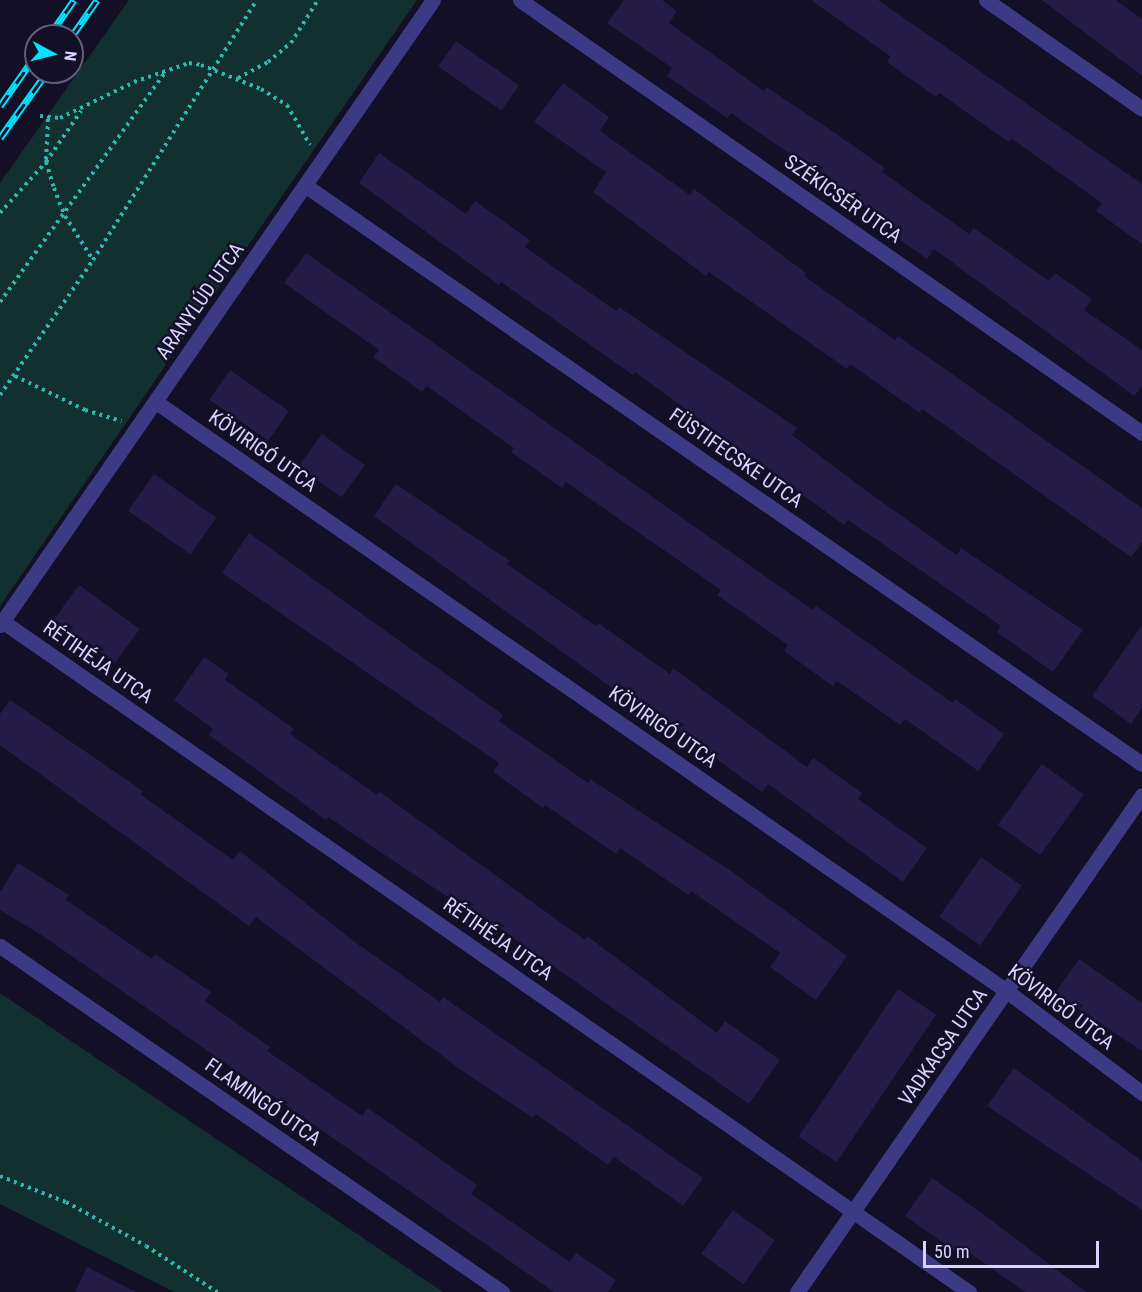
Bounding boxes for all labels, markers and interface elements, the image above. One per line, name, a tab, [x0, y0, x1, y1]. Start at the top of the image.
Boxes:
north arrow	[24, 24, 84, 84]
text: N	[60, 50, 80, 62]
street label: SZÉKICSÉR UTCA	[780, 150, 906, 248]
street label: ARANYLÚD UTCA	[151, 238, 249, 364]
street label: FÜSTIFECSKE UTCA	[665, 403, 807, 513]
street label: KÖVIRIGÓ UTCA	[204, 405, 322, 497]
street label: RÉTIHÉJA UTCA	[39, 615, 157, 709]
street label: KÖVIRIGÓ UTCA	[604, 681, 722, 773]
street label: RÉTIHÉJA UTCA	[439, 892, 557, 986]
street label: KÖVIRIGÓ UTCA	[1003, 959, 1119, 1055]
street label: VADKACSA UTCA	[894, 984, 992, 1110]
street label: FLAMINGÓ UTCA	[200, 1053, 326, 1151]
scale bar	[926, 1229, 1102, 1267]
text: 50 m	[934, 1241, 969, 1262]

